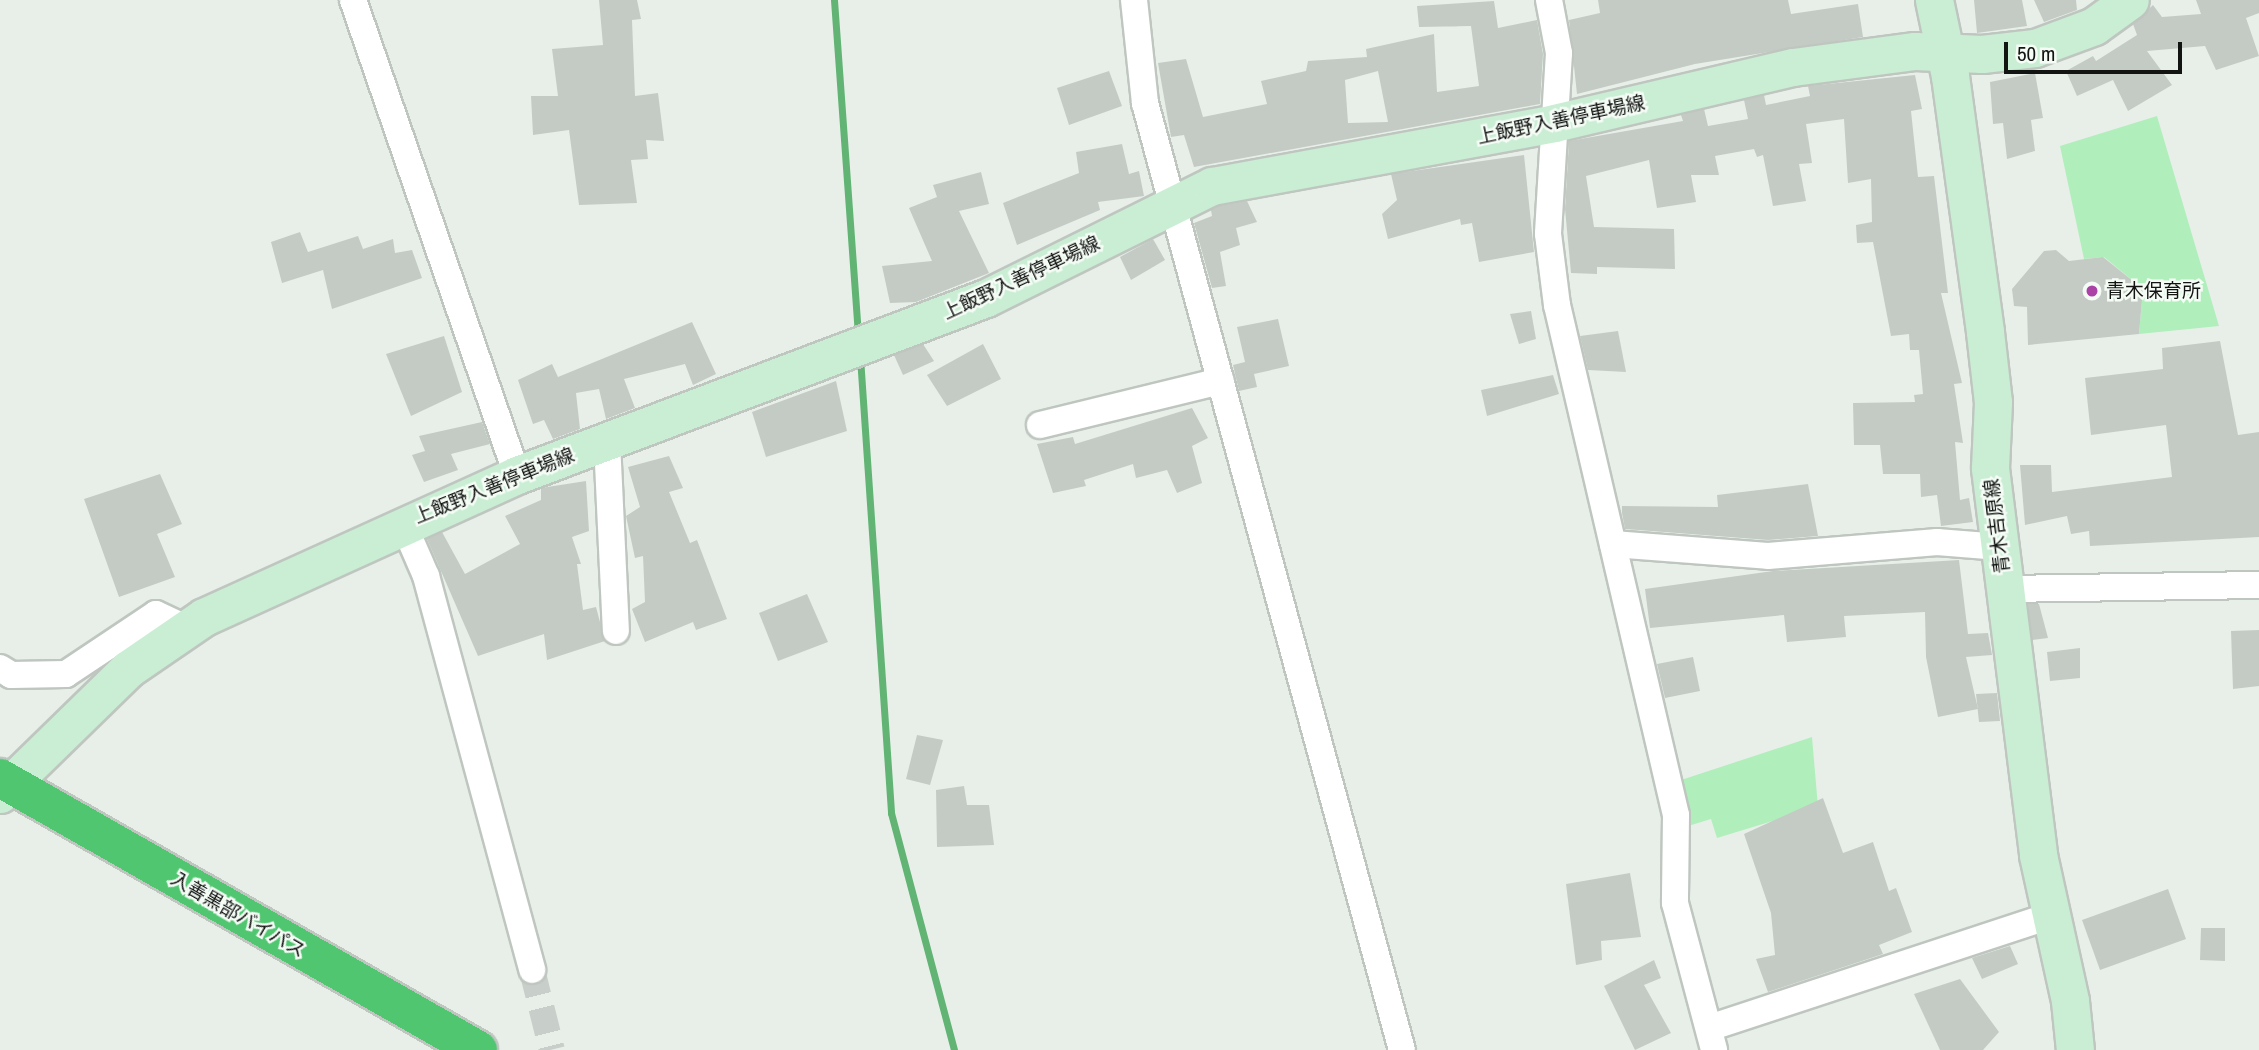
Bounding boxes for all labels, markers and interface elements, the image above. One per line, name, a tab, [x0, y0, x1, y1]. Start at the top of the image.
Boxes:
scale bar	[2007, 28, 2186, 72]
text: 50 m	[2017, 39, 2055, 68]
street label: 上飯野入善停車場線	[1475, 91, 1647, 149]
street label: 上飯野入善停車場線	[939, 232, 1103, 324]
place label: 青木保育所	[2106, 280, 2201, 302]
marker: 青木保育所	[2084, 283, 2100, 299]
street label: 上飯野入善停車場線	[410, 443, 578, 529]
street label: 青木吉原線	[1980, 477, 2014, 575]
street label: 入善黒部バイパス	[166, 867, 310, 963]

